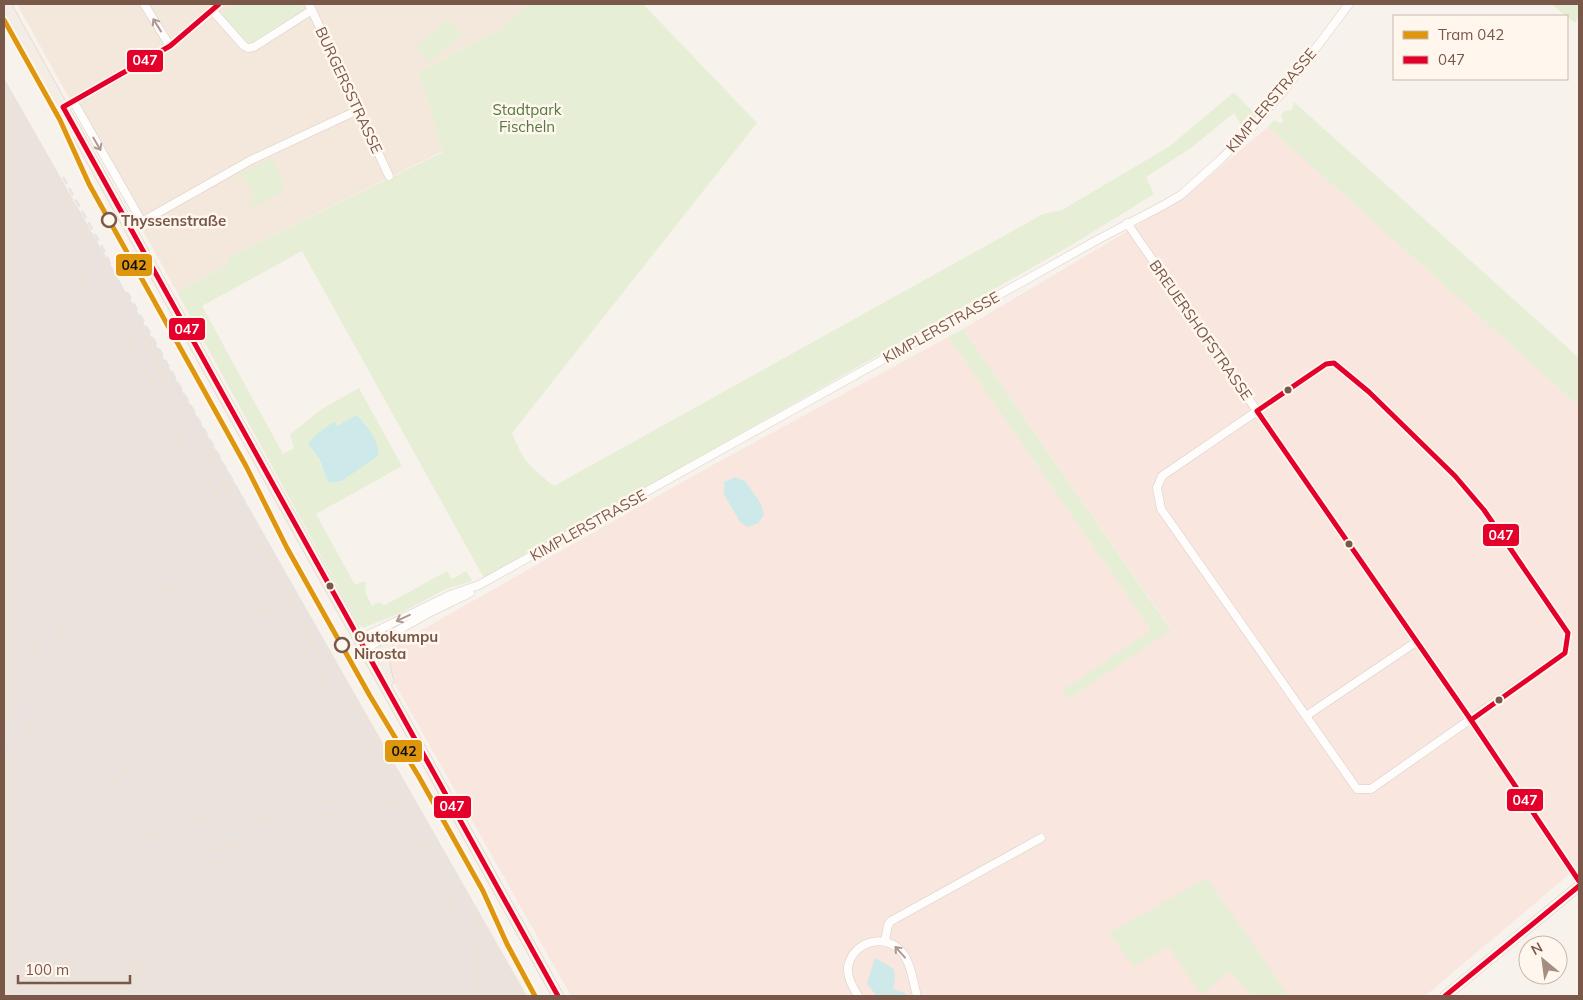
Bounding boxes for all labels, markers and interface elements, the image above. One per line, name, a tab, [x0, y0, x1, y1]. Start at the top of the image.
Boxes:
legend	[1393, 15, 1568, 80]
one-way arrow	[152, 18, 162, 32]
street label: BURGERSSTRASSE	[311, 24, 387, 157]
text: Tram 042	[1438, 25, 1504, 44]
street label: KIMPLERSTRASSE	[1222, 44, 1320, 156]
line badge: 047	[126, 49, 164, 73]
text: 047	[1438, 50, 1465, 69]
text: 047	[132, 51, 158, 69]
park label: Stadtpark Fischeln	[493, 100, 562, 136]
one-way arrow	[93, 136, 103, 150]
place label: Thyssenstraße	[121, 211, 226, 230]
marker: Thyssenstraße	[101, 212, 117, 228]
line badge: 042	[115, 253, 153, 277]
text: 042	[121, 256, 147, 274]
street label: BREUERSHOFSTRASSE	[1145, 256, 1257, 404]
street label: KIMPLERSTRASSE	[879, 287, 1003, 367]
line badge: 047	[168, 317, 206, 341]
text: 047	[174, 320, 200, 338]
unlabelled marker	[1283, 385, 1293, 395]
street label: KIMPLERSTRASSE	[526, 485, 650, 565]
line badge: 047	[1482, 523, 1520, 547]
text: 047	[1488, 526, 1514, 544]
unlabelled marker	[1344, 539, 1354, 549]
unlabelled marker	[325, 581, 335, 591]
one-way arrow	[396, 614, 411, 624]
place label: Outokumpu Nirosta	[354, 627, 438, 663]
marker: Outokumpu Nirosta	[334, 637, 350, 653]
unlabelled marker	[1494, 695, 1504, 705]
line badge: 042	[384, 739, 423, 763]
text: 042	[391, 742, 417, 760]
line badge: 047	[1506, 788, 1544, 812]
text: 047	[1512, 791, 1538, 809]
line badge: 047	[433, 795, 472, 819]
text: 047	[439, 797, 465, 815]
north arrow	[1518, 935, 1568, 985]
text: N	[1528, 938, 1546, 959]
one-way arrow	[894, 945, 906, 958]
scale bar	[18, 952, 130, 984]
text: 100 m	[25, 960, 69, 979]

